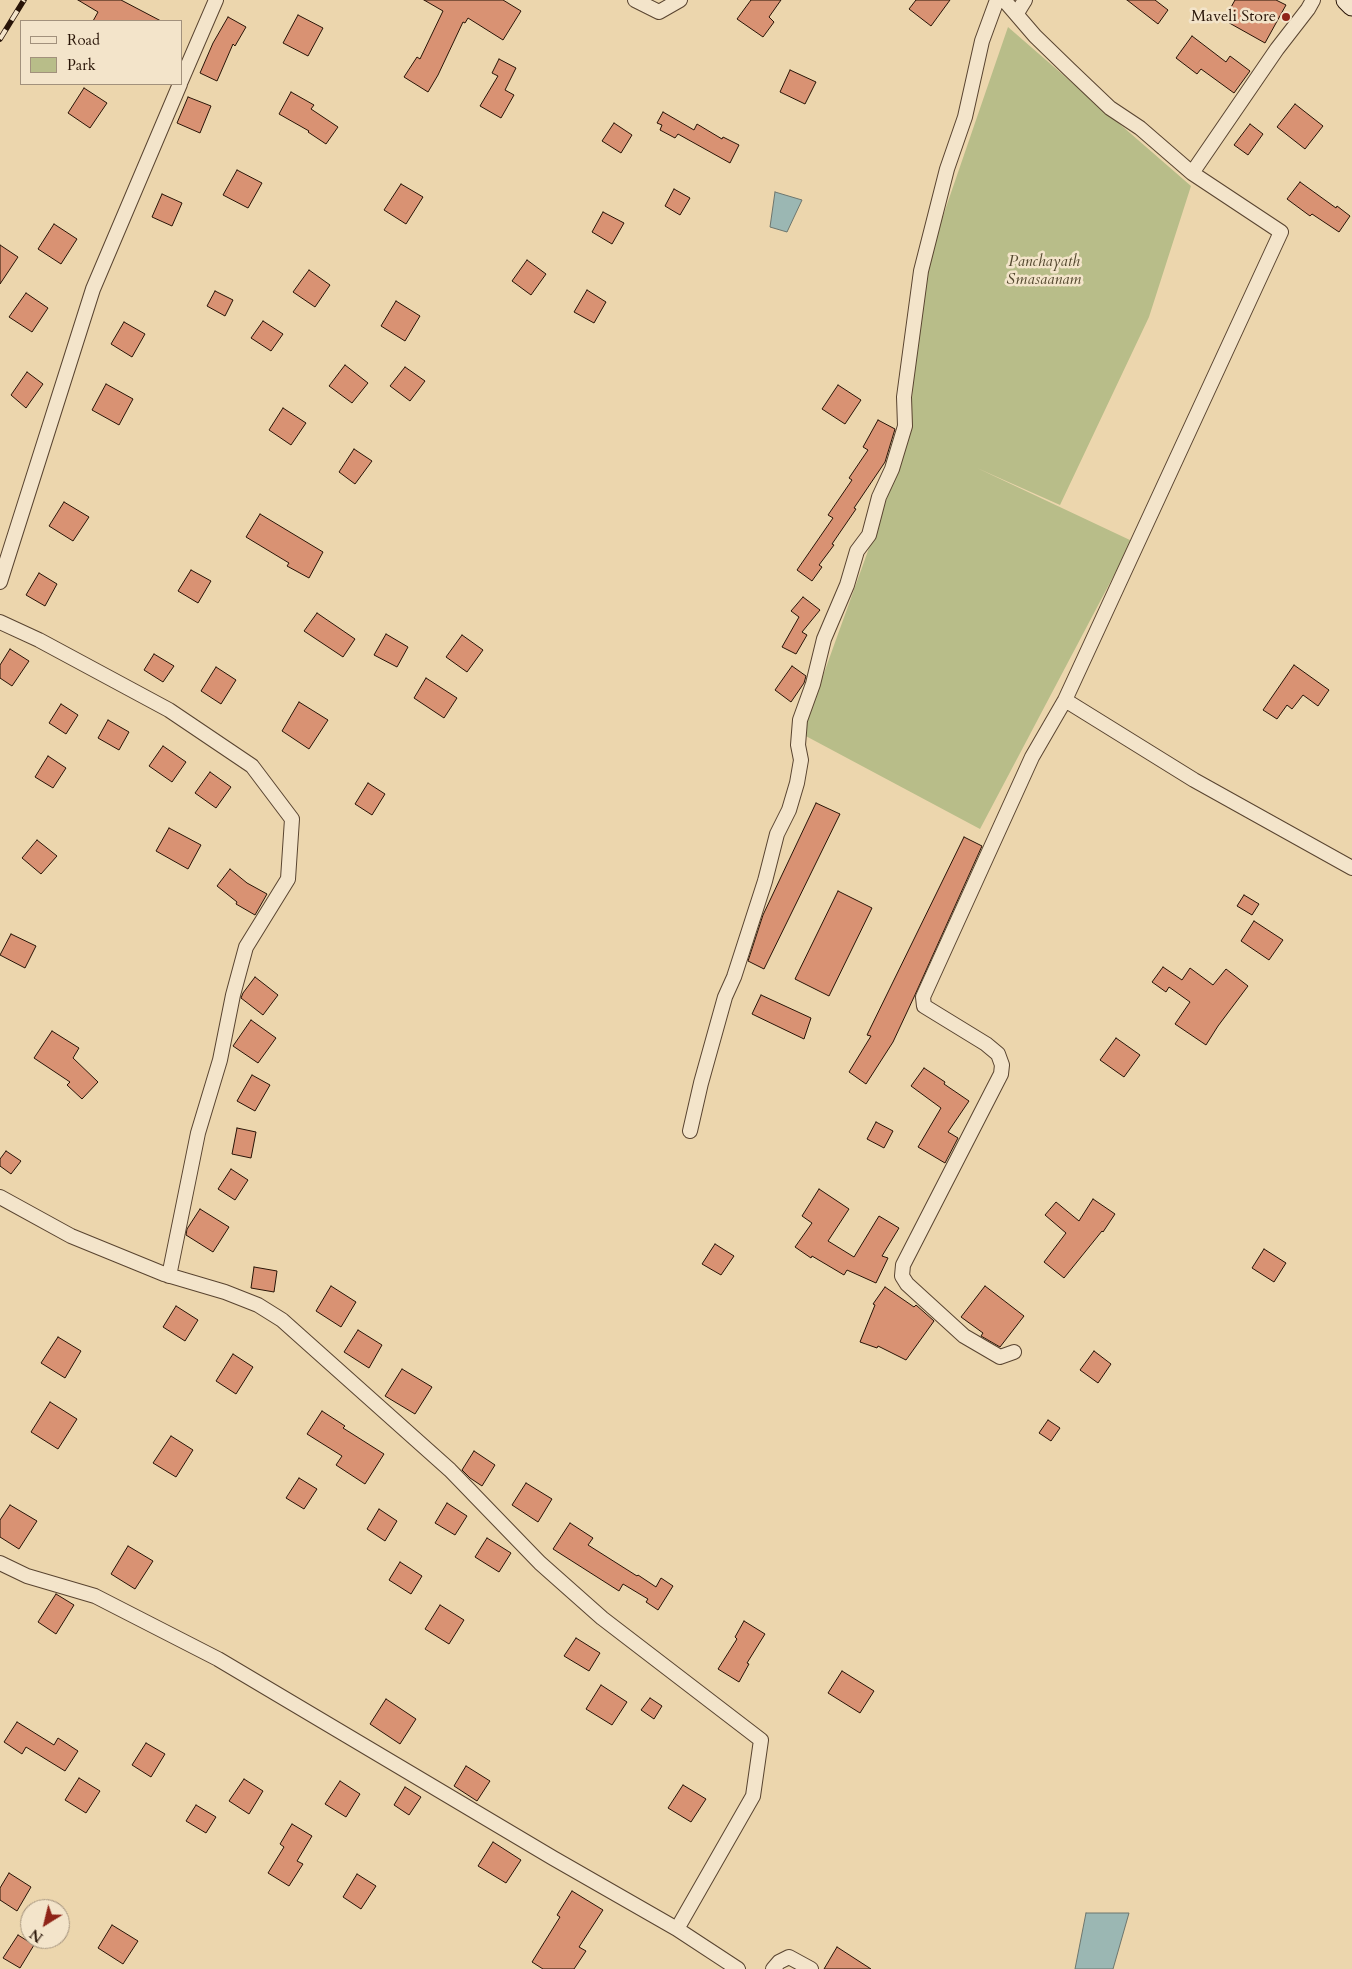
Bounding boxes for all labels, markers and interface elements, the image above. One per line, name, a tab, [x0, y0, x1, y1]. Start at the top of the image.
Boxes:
place label: Maveli Store	[1191, 7, 1276, 27]
marker: Maveli Store	[1280, 11, 1292, 23]
legend	[20, 20, 182, 85]
text: Road	[67, 30, 100, 50]
text: Park	[67, 55, 96, 75]
park label: Panchayath Smasaanam	[1006, 252, 1082, 290]
north arrow	[20, 1899, 70, 1949]
text: N	[26, 1924, 47, 1947]

